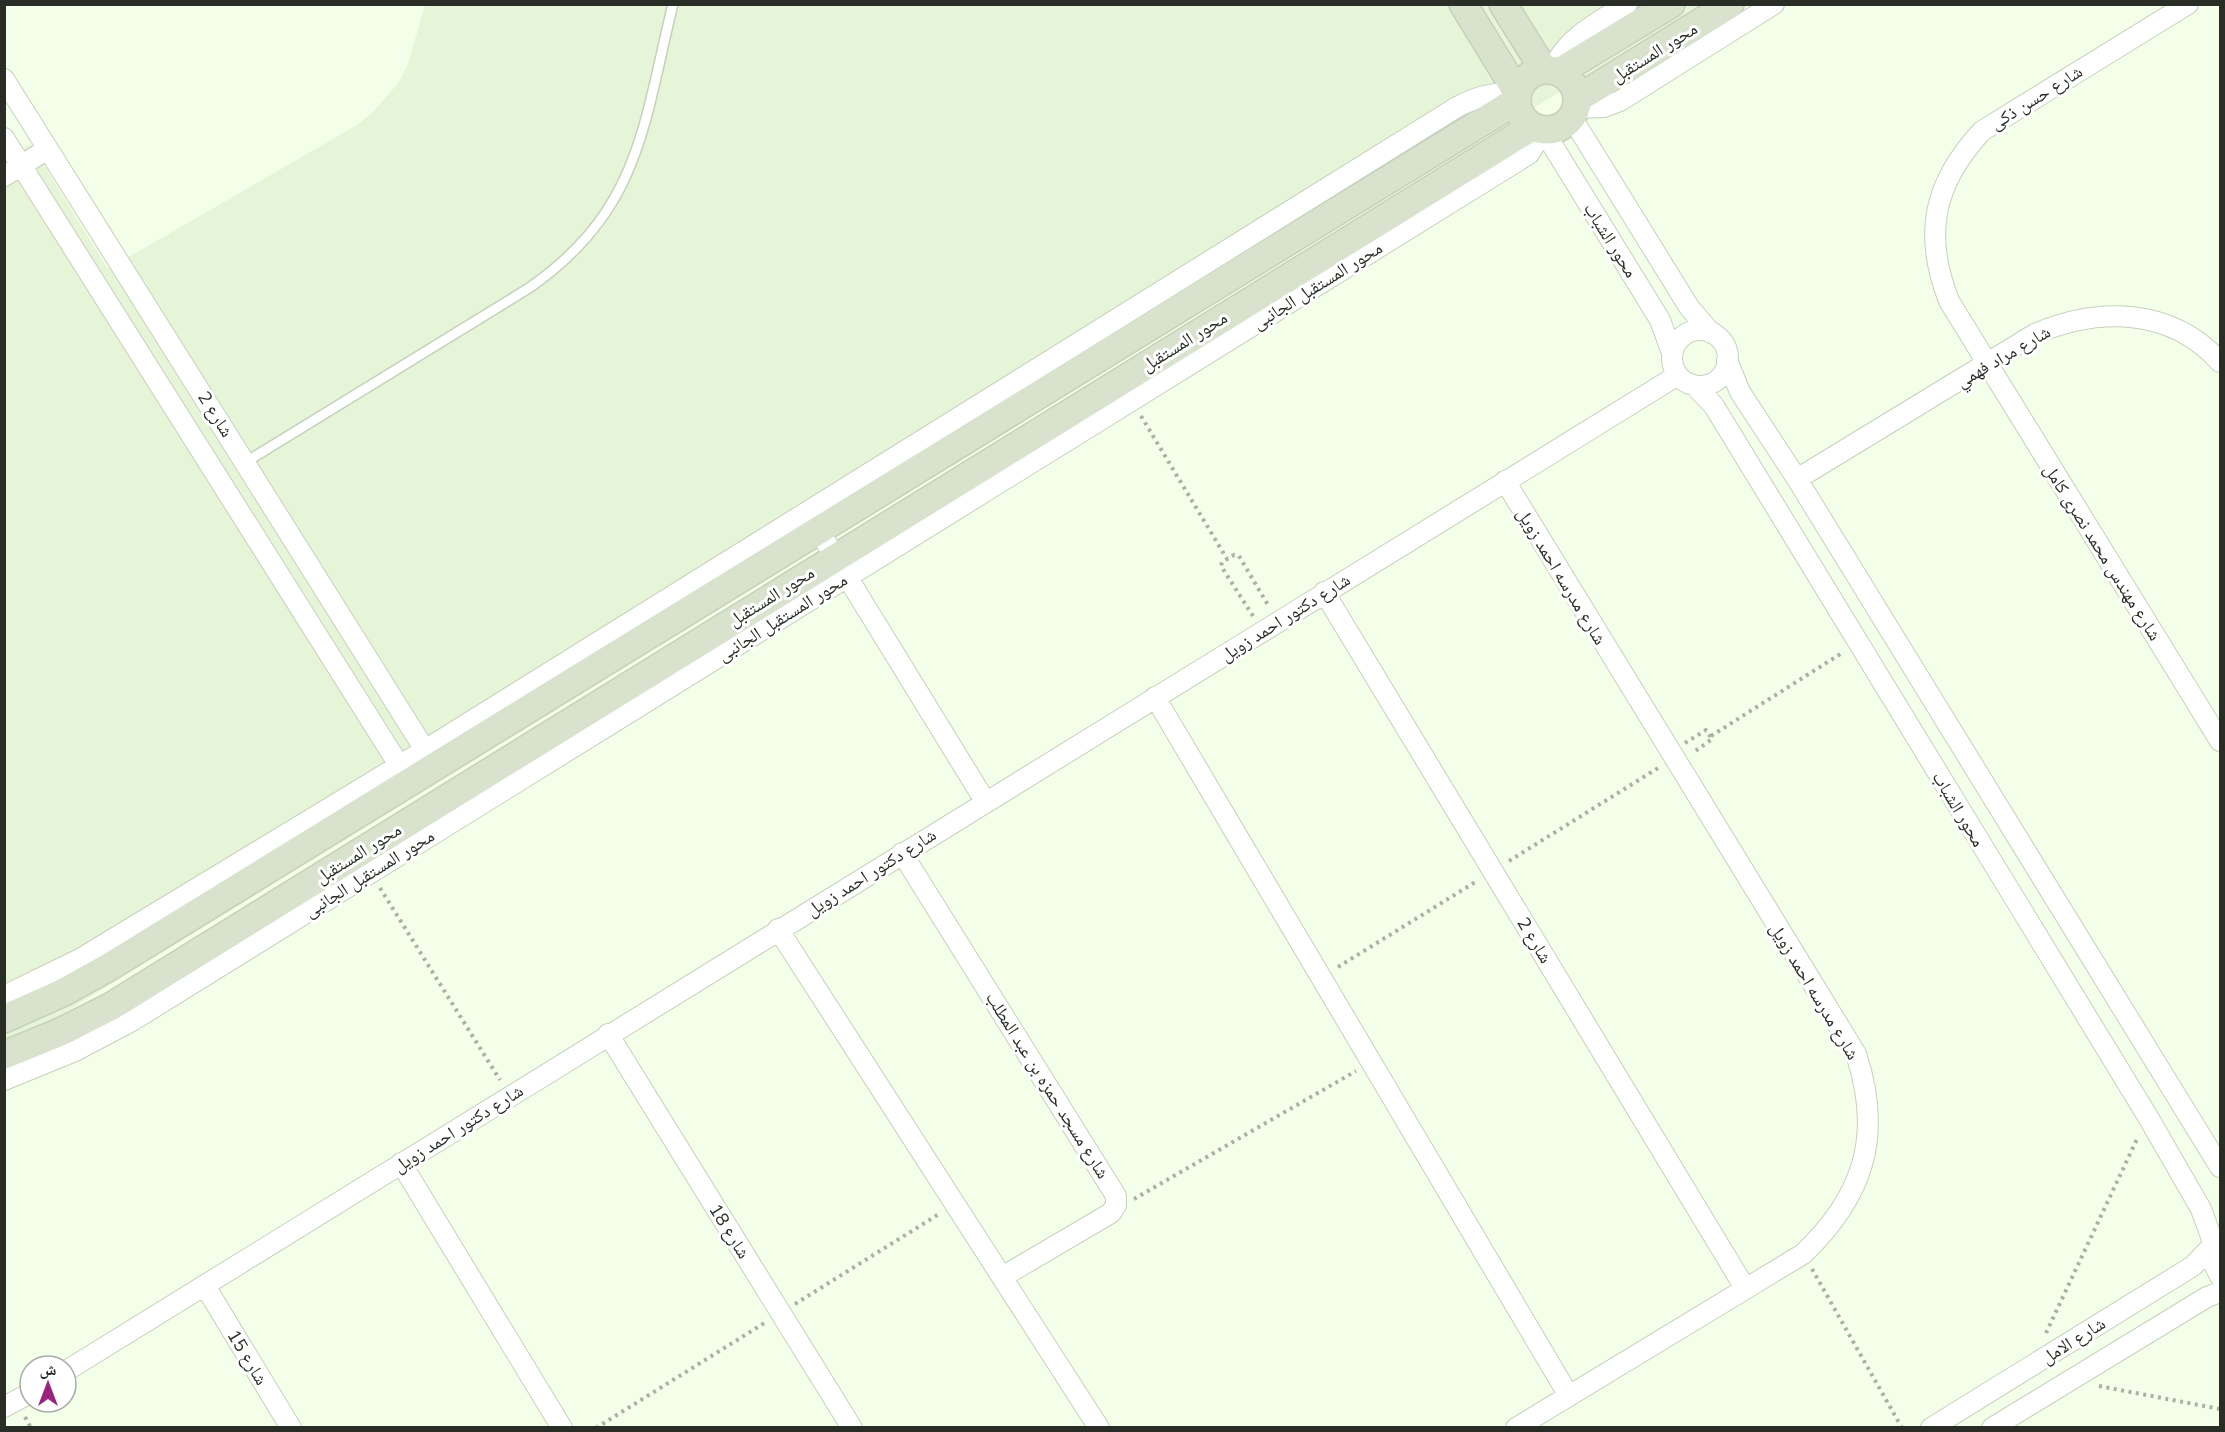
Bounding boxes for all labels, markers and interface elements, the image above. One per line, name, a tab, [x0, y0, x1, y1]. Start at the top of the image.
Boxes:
street label: محور المستقبل	[1607, 17, 1701, 87]
street label: شارع حسن ذكى	[1985, 59, 2087, 135]
street label: محور الشباب	[1579, 198, 1643, 282]
street label: محور المستقبل الجانبى	[1248, 236, 1386, 334]
street label: محور المستقبل	[1137, 306, 1231, 376]
street label: شارع مراد فهمي	[1952, 320, 2056, 395]
street label: شارع 2	[193, 387, 239, 441]
street label: شارع مهندس محمد نصرى كامل	[2039, 459, 2167, 645]
street label: شارع مدرسه احمد زويل	[1512, 503, 1612, 649]
street label: محور المستقبل	[724, 561, 818, 631]
street label: محور المستقبل الجانبى	[713, 568, 851, 666]
street label: شارع دكتور احمد زويل	[1216, 568, 1354, 666]
street label: محور الشباب	[1928, 767, 1990, 851]
street label: محور المستقبل	[311, 818, 405, 888]
street label: شارع دكتور احمد زويل	[802, 823, 940, 921]
street label: محور المستقبل الجانبى	[300, 824, 438, 922]
street label: شارع 2	[1512, 913, 1558, 967]
street label: شارع مدرسه احمد زويل	[1765, 918, 1865, 1064]
street label: شارع مسجد حمزه بن عبد المطلب	[981, 987, 1115, 1183]
street label: شارع دكتور احمد زويل	[389, 1079, 527, 1177]
street label: شارع 18	[704, 1199, 756, 1263]
street label: شارع الامل	[2037, 1311, 2109, 1369]
street label: شارع 15	[223, 1325, 273, 1389]
north arrow	[18, 1354, 78, 1414]
text: ش	[40, 1359, 57, 1379]

